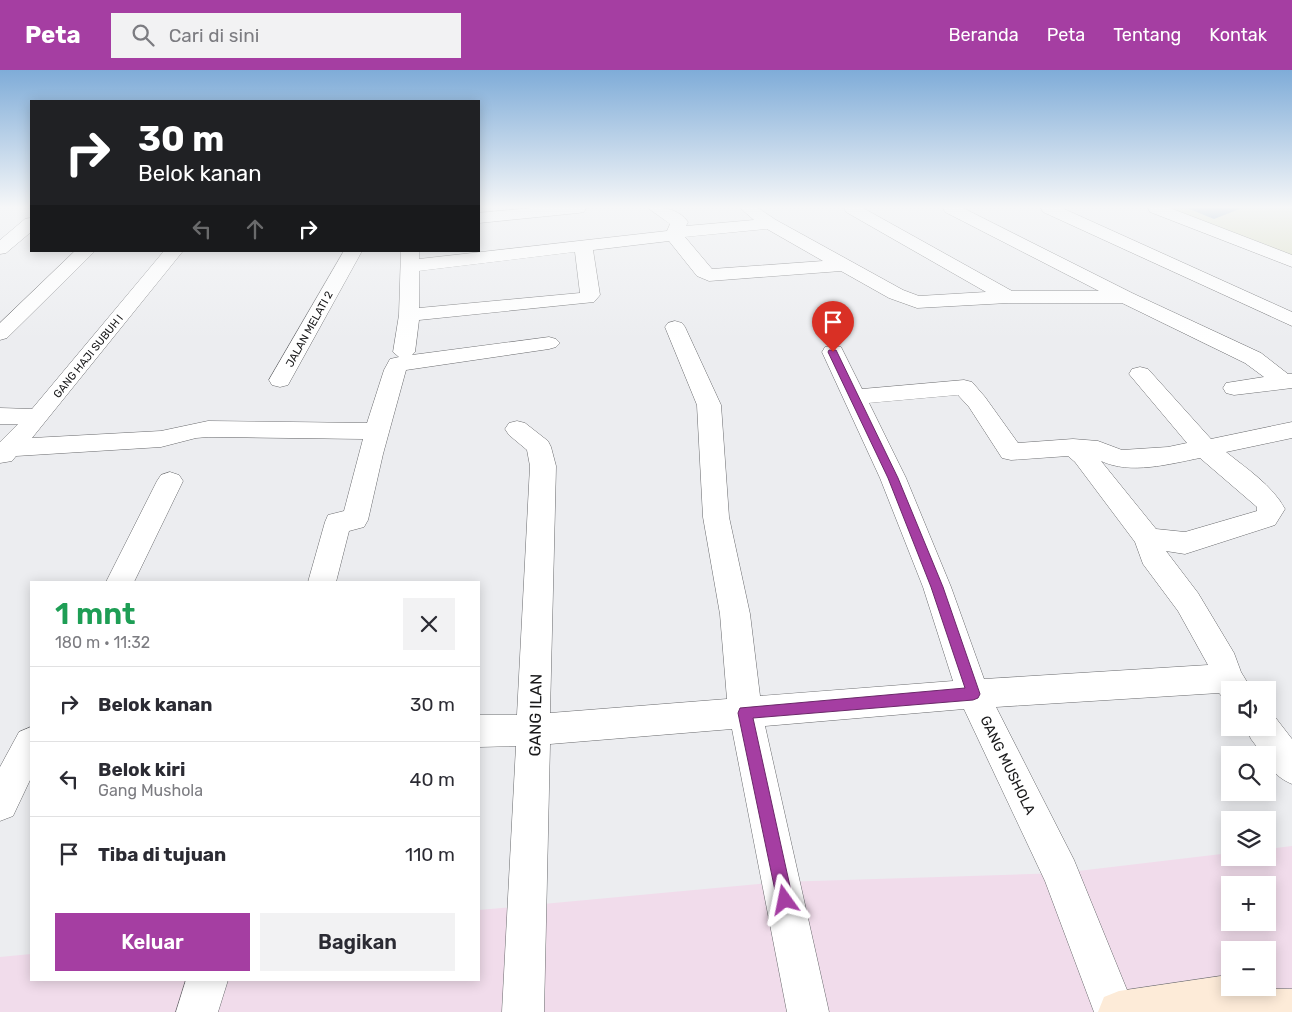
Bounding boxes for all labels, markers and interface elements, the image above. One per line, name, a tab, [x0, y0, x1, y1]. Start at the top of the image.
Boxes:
search box	[111, 13, 461, 58]
text: Peta	[25, 21, 81, 49]
icon: search	[129, 21, 157, 49]
text: Cari di sini	[169, 24, 259, 47]
text: Beranda	[948, 24, 1019, 46]
text: Peta	[1047, 24, 1085, 46]
text: Tentang	[1113, 24, 1181, 46]
text: Kontak	[1209, 24, 1267, 46]
text: 30 m	[138, 118, 224, 160]
icon: right	[55, 120, 120, 185]
text: Belok kanan	[138, 160, 262, 187]
icon: left	[188, 215, 216, 243]
icon: ahead	[241, 215, 269, 243]
icon: right	[294, 215, 322, 243]
street label: JALAN MELATI 2	[283, 289, 336, 369]
pin	[812, 301, 854, 352]
icon: arrive	[819, 308, 847, 336]
street label: GANG HAJI SUBUH I	[51, 312, 126, 401]
text: 1 mnt	[55, 596, 136, 632]
button: close	[403, 598, 455, 650]
text: 180 m · 11:32	[55, 633, 150, 652]
street label: GANG ILAN	[525, 674, 546, 756]
map controls	[1221, 681, 1276, 996]
button: sound	[1221, 681, 1276, 736]
icon: right	[55, 690, 83, 718]
text: Belok kanan	[98, 693, 213, 716]
text: 30 m	[410, 693, 455, 716]
street label: GANG MUSHOLA	[976, 713, 1039, 818]
button: search	[1221, 746, 1276, 801]
text: Belok kiri	[98, 758, 185, 781]
icon: left	[55, 765, 83, 793]
text: 40 m	[410, 768, 455, 791]
text: Gang Mushola	[98, 781, 203, 800]
button: layers	[1221, 811, 1276, 866]
icon: arrive	[55, 840, 83, 868]
text: Tiba di tujuan	[98, 843, 226, 866]
text: 110 m	[405, 843, 455, 866]
position arrow	[758, 873, 810, 925]
button: +	[1221, 876, 1276, 931]
button: Keluar	[55, 913, 250, 971]
button: Bagikan	[260, 913, 455, 971]
button: −	[1221, 941, 1276, 996]

